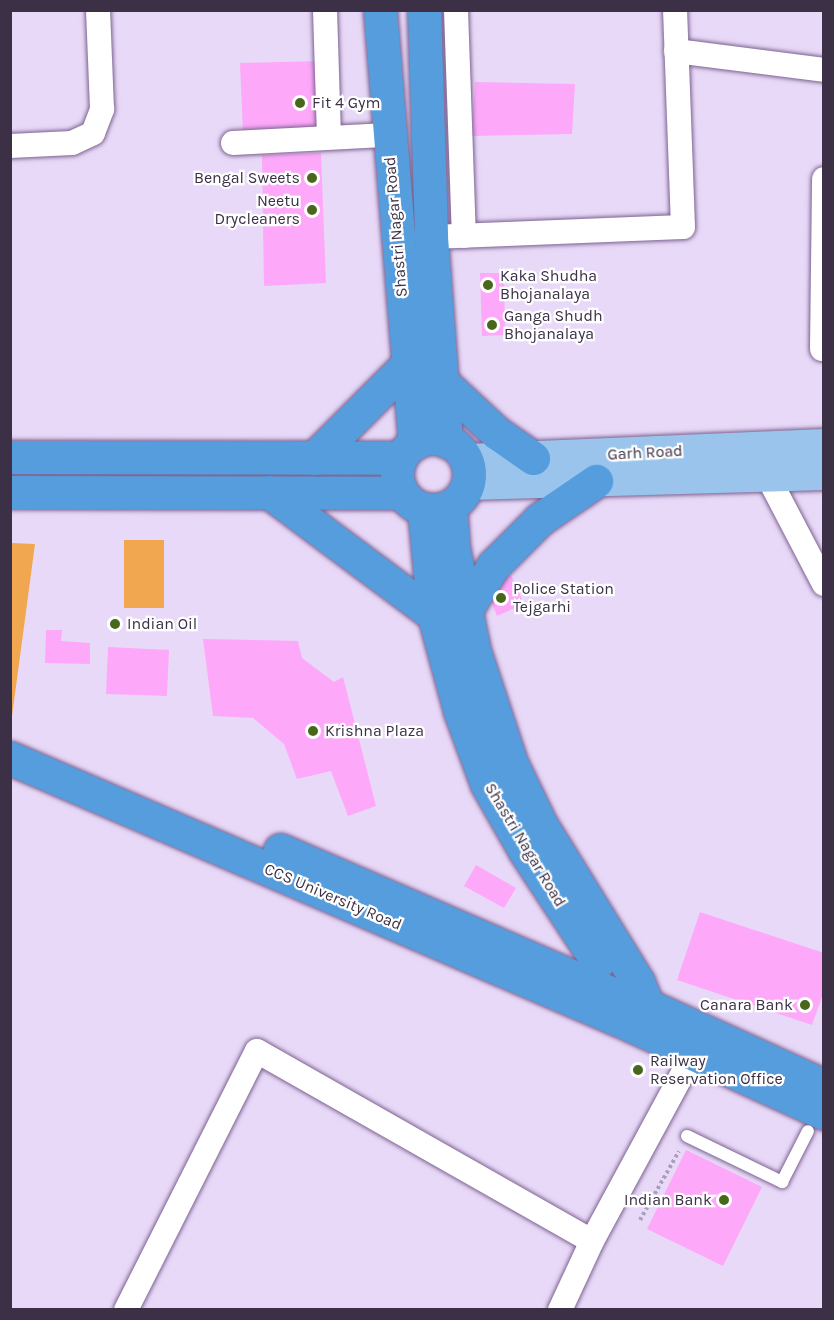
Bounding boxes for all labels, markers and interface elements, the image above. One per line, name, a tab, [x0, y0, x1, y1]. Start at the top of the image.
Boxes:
place label: Fit 4 Gym	[312, 93, 380, 113]
marker: Fit 4 Gym	[293, 96, 307, 110]
street label: Shastri Nagar Road	[380, 156, 412, 298]
place label: Bengal Sweets	[194, 168, 300, 188]
marker: Bengal Sweets	[305, 171, 319, 185]
place label: Neetu Drycleaners	[214, 191, 300, 229]
marker: Neetu Drycleaners	[305, 203, 319, 217]
place label: Kaka Shudha Bhojanalaya	[500, 266, 597, 304]
marker: Kaka Shudha Bhojanalaya	[481, 278, 495, 292]
place label: Ganga Shudh Bhojanalaya	[504, 306, 603, 344]
marker: Ganga Shudh Bhojanalaya	[485, 318, 499, 332]
street label: Garh Road	[607, 441, 683, 465]
place label: Police Station Tejgarhi	[513, 579, 614, 617]
marker: Police Station Tejgarhi	[494, 591, 508, 605]
place label: Indian Oil	[127, 614, 197, 634]
marker: Indian Oil	[108, 617, 122, 631]
place label: Krishna Plaza	[325, 721, 424, 741]
marker: Krishna Plaza	[306, 724, 320, 738]
street label: Shastri Nagar Road	[480, 780, 570, 910]
street label: CCS University Road	[261, 859, 405, 935]
place label: Canara Bank	[700, 995, 793, 1015]
marker: Canara Bank	[798, 998, 812, 1012]
place label: Railway Reservation Office	[650, 1051, 783, 1089]
marker: Railway Reservation Office	[631, 1063, 645, 1077]
place label: Indian Bank	[624, 1190, 712, 1210]
marker: Indian Bank	[717, 1193, 731, 1207]

